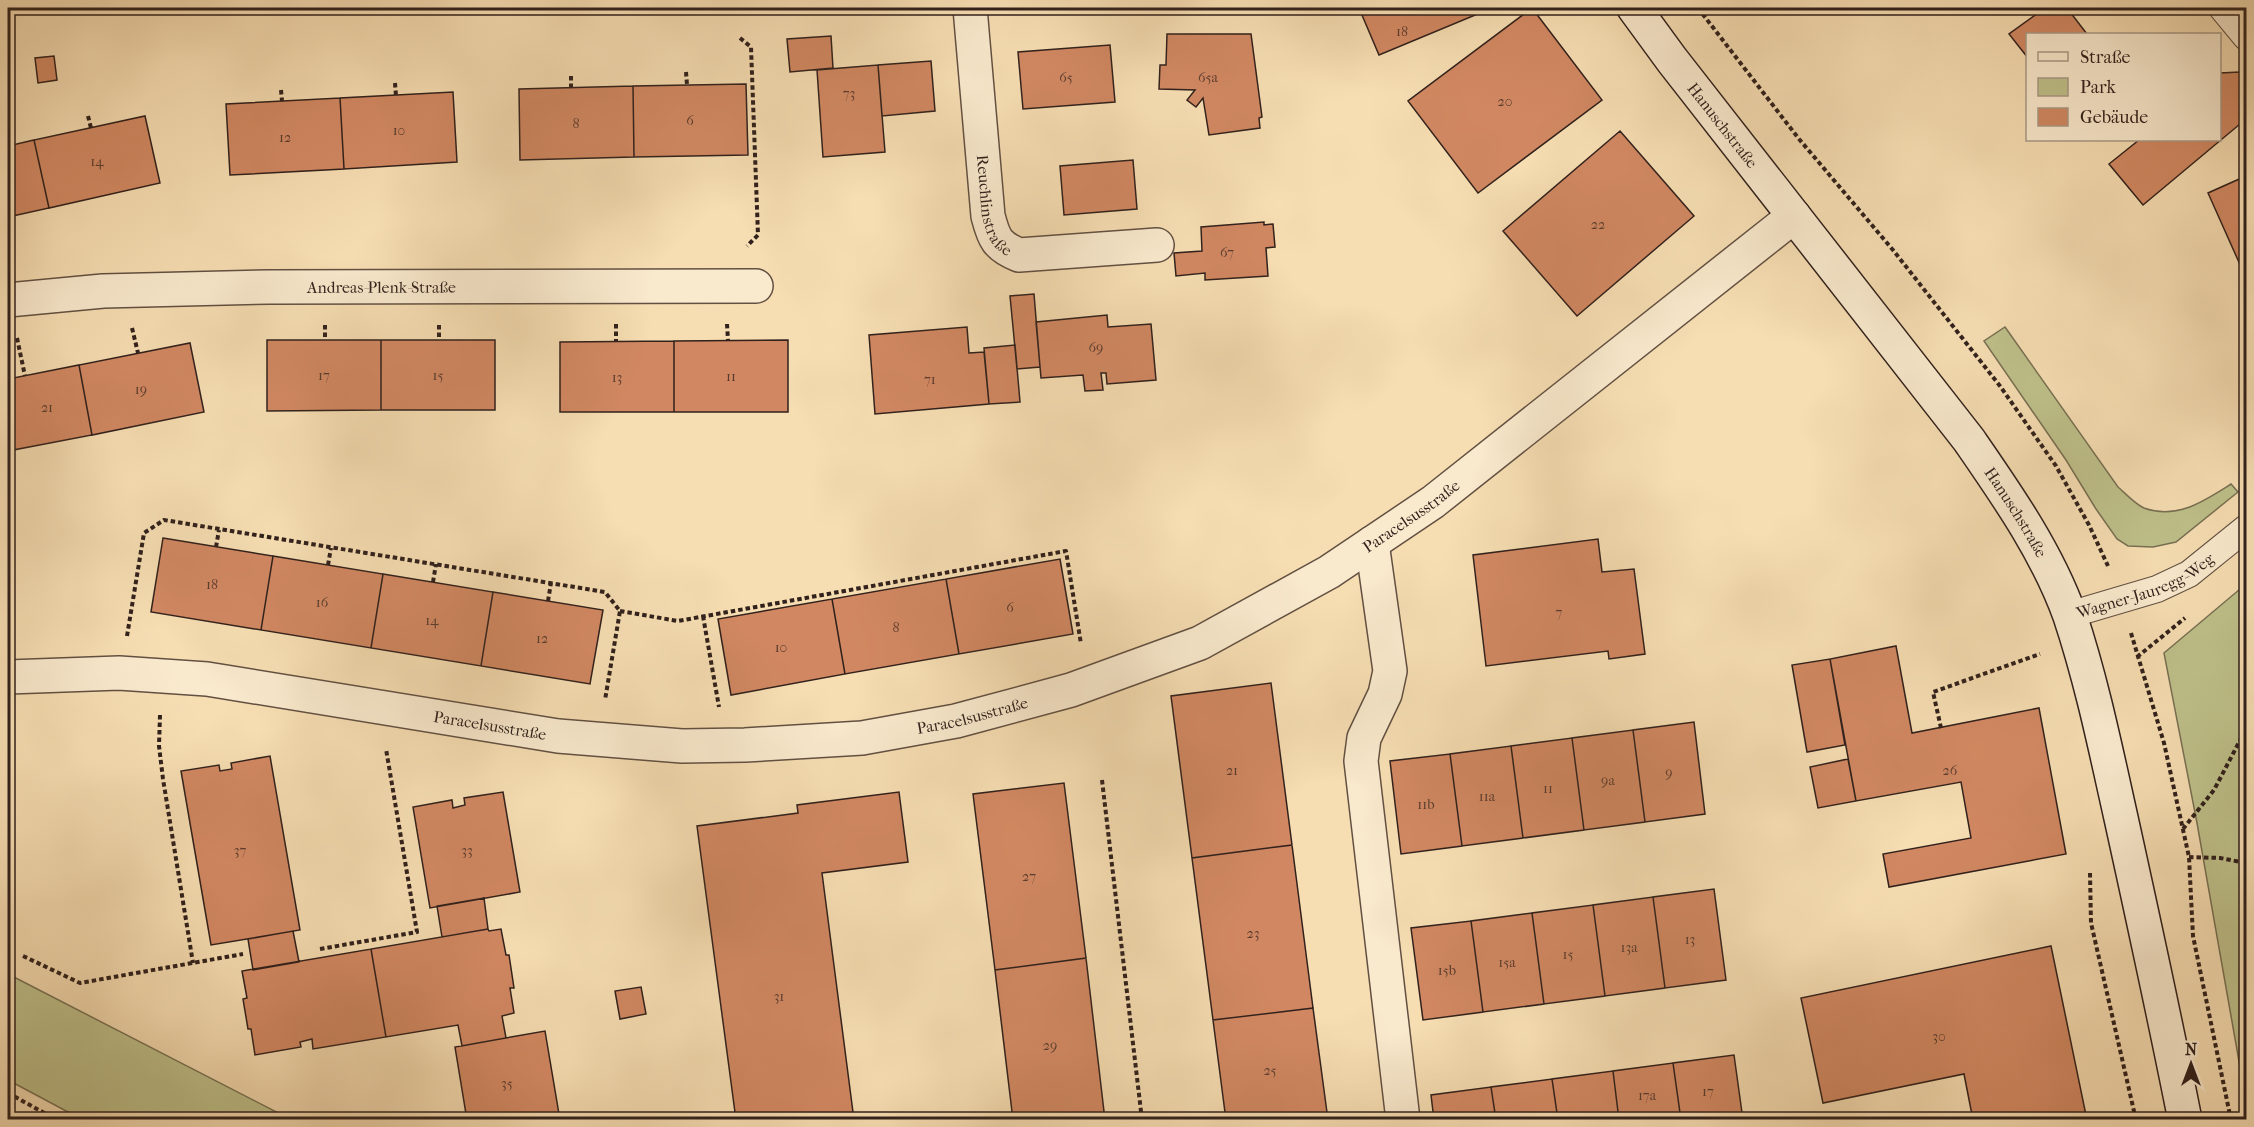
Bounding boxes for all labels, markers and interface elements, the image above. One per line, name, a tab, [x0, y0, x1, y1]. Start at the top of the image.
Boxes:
house number: 18	[1396, 23, 1408, 40]
legend	[2026, 33, 2221, 141]
text: Straße	[2080, 47, 2131, 68]
house number: 65	[1059, 69, 1073, 86]
house number: 65a	[1198, 69, 1219, 86]
text: Park	[2080, 77, 2117, 98]
street label: Hanuschstraße	[1683, 79, 1762, 172]
house number: 73	[843, 85, 855, 102]
house number: 20	[1498, 93, 1512, 110]
text: Gebäude	[2080, 107, 2148, 128]
house number: 6	[686, 112, 694, 129]
house number: 8	[572, 115, 580, 132]
house number: 10	[393, 122, 405, 139]
house number: 12	[279, 129, 291, 146]
house number: 14	[90, 153, 104, 170]
street label: Reuchlinstraße	[973, 154, 1015, 260]
house number: 22	[1591, 216, 1605, 233]
house number: 67	[1220, 244, 1234, 261]
street label: Andreas-Plenk-Straße	[306, 278, 456, 297]
house number: 69	[1089, 339, 1103, 356]
house number: 17	[318, 367, 330, 384]
house number: 15	[433, 367, 444, 384]
house number: 11	[726, 368, 736, 385]
house number: 13	[612, 369, 622, 386]
house number: 71	[924, 371, 936, 388]
house number: 19	[135, 381, 147, 398]
house number: 21	[41, 399, 53, 416]
street label: Hanuschstraße	[1981, 464, 2051, 561]
street label: Paracelsusstraße	[1359, 476, 1464, 557]
street label: Wagner-Jauregg-Weg	[2073, 549, 2218, 623]
house number: 18	[206, 576, 218, 593]
house number: 16	[316, 594, 329, 611]
house number: 6	[1006, 599, 1014, 616]
house number: 7	[1556, 604, 1563, 621]
house number: 14	[425, 612, 439, 629]
house number: 8	[892, 619, 900, 636]
house number: 12	[536, 630, 548, 647]
house number: 10	[775, 639, 787, 656]
street label: Paracelsusstraße	[915, 693, 1030, 738]
street label: Paracelsusstraße	[432, 707, 548, 744]
house number: 21	[1226, 762, 1238, 779]
house number: 26	[1943, 762, 1958, 779]
house number: 9	[1665, 764, 1673, 781]
house number: 9a	[1601, 772, 1615, 789]
house number: 11	[1543, 780, 1553, 797]
house number: 11a	[1479, 788, 1496, 805]
house number: 11b	[1417, 796, 1435, 813]
house number: 37	[234, 842, 246, 859]
house number: 33	[461, 842, 473, 859]
house number: 27	[1022, 868, 1036, 885]
house number: 23	[1247, 925, 1259, 942]
house number: 13	[1685, 931, 1695, 948]
house number: 13a	[1620, 939, 1638, 956]
house number: 15	[1563, 946, 1574, 963]
house number: 15a	[1498, 954, 1516, 971]
house number: 15b	[1438, 962, 1456, 979]
house number: 31	[774, 988, 784, 1005]
house number: 30	[1932, 1028, 1946, 1045]
north arrow	[2161, 1034, 2221, 1094]
house number: 29	[1043, 1037, 1057, 1054]
text: N	[2185, 1040, 2198, 1059]
house number: 25	[1263, 1062, 1277, 1079]
house number: 35	[501, 1075, 513, 1092]
house number: 17	[1702, 1083, 1714, 1100]
house number: 17a	[1638, 1087, 1657, 1104]

